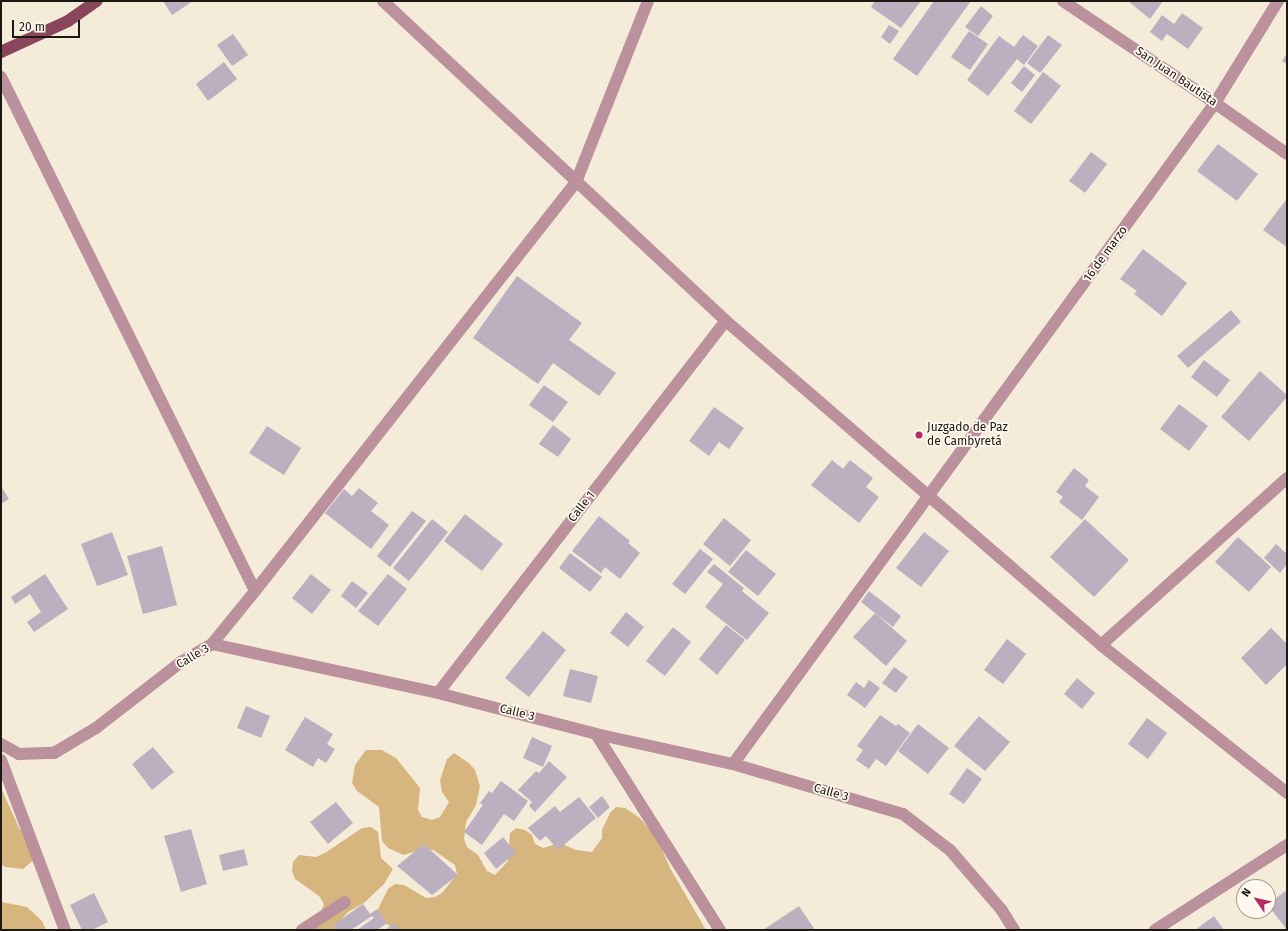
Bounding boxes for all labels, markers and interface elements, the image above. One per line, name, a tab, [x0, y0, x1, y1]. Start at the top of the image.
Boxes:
scale bar	[14, 12, 82, 38]
text: 20 m	[19, 20, 45, 34]
street label: San Juan Bautista	[1132, 44, 1220, 110]
street label: 16 de marzo	[1081, 223, 1131, 285]
place label: Juzgado de Paz de Cambyretá	[927, 421, 1008, 449]
marker: Juzgado de Paz de Cambyretá	[914, 430, 924, 440]
street label: Calle 1	[566, 489, 598, 525]
street label: Calle 3	[174, 642, 212, 672]
street label: Calle 3	[498, 702, 536, 724]
street label: Calle 3	[812, 781, 850, 805]
north arrow	[1236, 879, 1276, 919]
text: N	[1239, 886, 1254, 899]

